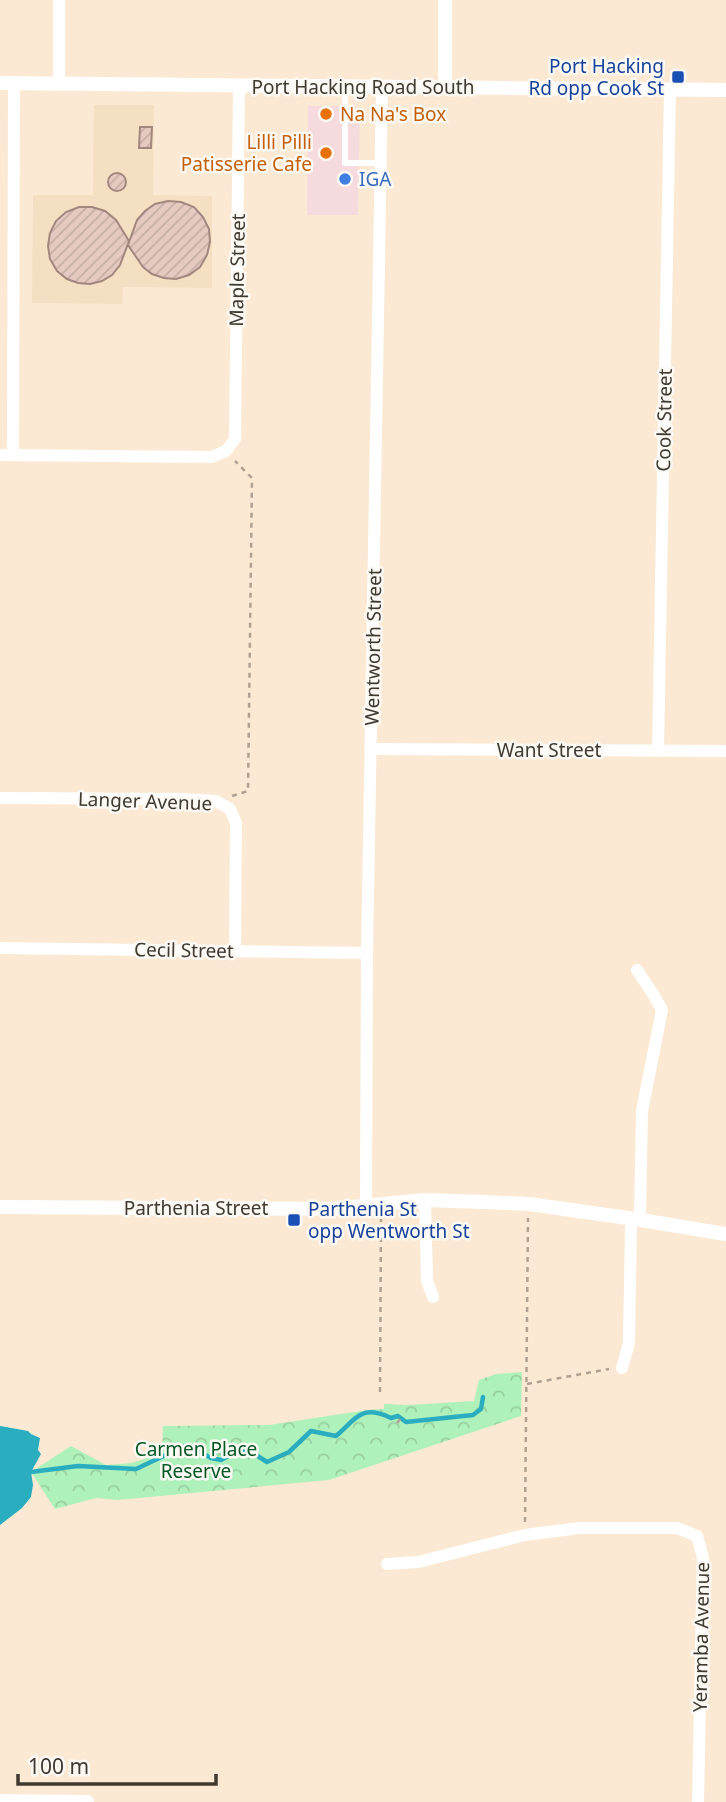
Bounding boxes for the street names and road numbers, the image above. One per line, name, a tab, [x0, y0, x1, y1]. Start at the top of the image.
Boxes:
street label: Port Hacking Road South	[252, 74, 474, 100]
street label: Maple Street	[223, 213, 251, 327]
street label: Cook Street	[650, 368, 678, 472]
street label: Wentworth Street	[359, 568, 387, 726]
street label: Want Street	[497, 737, 601, 763]
street label: Langer Avenue	[77, 786, 213, 816]
street label: Cecil Street	[134, 936, 234, 964]
street label: Parthenia Street	[124, 1195, 268, 1221]
street label: Yeramba Avenue	[687, 1562, 715, 1712]

